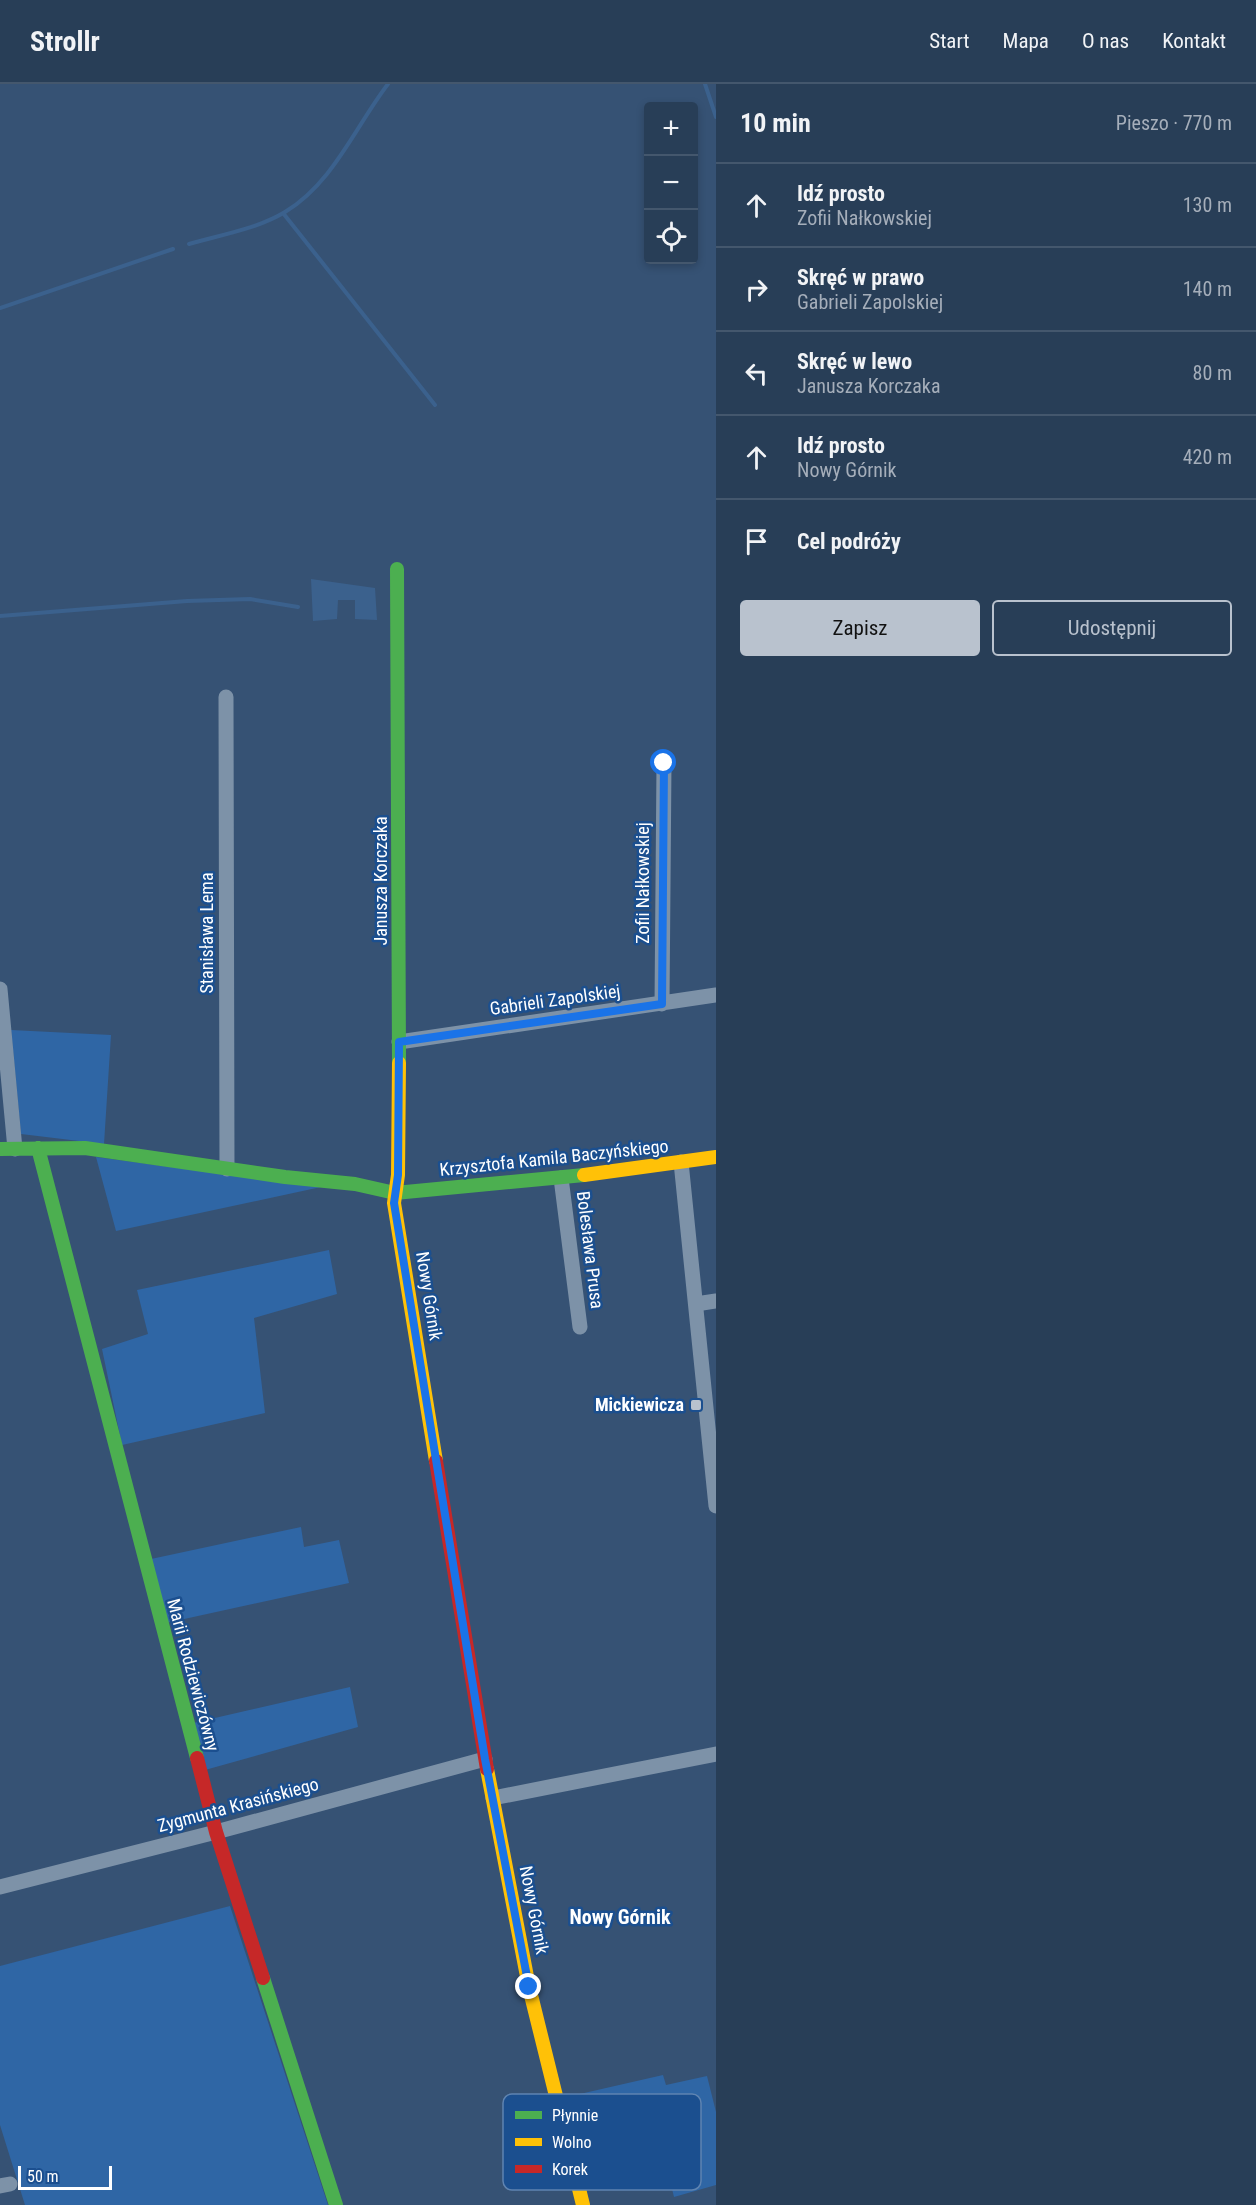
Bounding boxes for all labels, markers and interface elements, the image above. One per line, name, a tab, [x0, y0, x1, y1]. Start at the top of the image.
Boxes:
text: Strollr	[30, 25, 100, 58]
text: Start	[929, 29, 970, 53]
text: Mapa	[1003, 29, 1049, 53]
text: O nas	[1082, 29, 1129, 53]
text: Kontakt	[1162, 29, 1226, 53]
map controls	[644, 102, 698, 264]
button: +	[644, 102, 698, 156]
text: 10 min	[740, 108, 811, 138]
text: Pieszo · 770 m	[1116, 111, 1232, 135]
button: −	[644, 156, 698, 210]
text: Idź prosto	[797, 181, 885, 206]
icon: ahead	[740, 189, 773, 222]
text: 130 m	[1183, 193, 1232, 217]
text: Zofii Nałkowskiej	[797, 206, 932, 230]
button: locate	[644, 210, 698, 264]
text: Skręć w prawo	[797, 265, 924, 290]
icon: right	[740, 273, 773, 306]
text: 140 m	[1183, 277, 1232, 301]
text: Gabrieli Zapolskiej	[797, 290, 943, 314]
text: Skręć w lewo	[797, 349, 912, 374]
icon: left	[740, 357, 773, 390]
text: 80 m	[1193, 361, 1232, 385]
text: Janusza Korczaka	[797, 374, 940, 398]
text: Idź prosto	[797, 433, 885, 458]
icon: ahead	[740, 441, 773, 474]
text: 420 m	[1183, 445, 1232, 469]
text: Nowy Górnik	[797, 458, 897, 482]
icon: arrive	[740, 525, 773, 558]
text: Cel podróży	[797, 529, 901, 554]
button: Zapisz	[740, 600, 980, 656]
button: Udostępnij	[992, 600, 1232, 656]
route start	[650, 749, 676, 775]
street label: Janusza Korczaka	[370, 816, 391, 946]
street label: Zofii Nałkowskiej	[632, 822, 653, 944]
street label: Stanisława Lema	[196, 872, 217, 994]
street label: Gabrieli Zapolskiej	[488, 980, 622, 1019]
street label: Krzysztofa Kamila Baczyńskiego	[438, 1135, 669, 1180]
street label: Bolesława Prusa	[573, 1190, 608, 1310]
street label: Nowy Górnik	[412, 1250, 447, 1342]
place label: Mickiewicza	[595, 1394, 684, 1415]
marker: Mickiewicza	[689, 1398, 703, 1412]
street label: Marii Rodziewiczówny	[163, 1596, 224, 1754]
street label: Zygmunta Krasińskiego	[155, 1773, 321, 1836]
street label: Nowy Górnik	[516, 1864, 553, 1956]
district label: Nowy Górnik	[569, 1905, 671, 1929]
route end	[515, 1973, 541, 1999]
legend	[503, 2094, 701, 2190]
text: Płynnie	[552, 2106, 598, 2125]
text: Wolno	[552, 2133, 591, 2152]
text: Korek	[552, 2160, 589, 2179]
scale bar	[18, 2163, 112, 2190]
text: 50 m	[27, 2167, 59, 2186]

